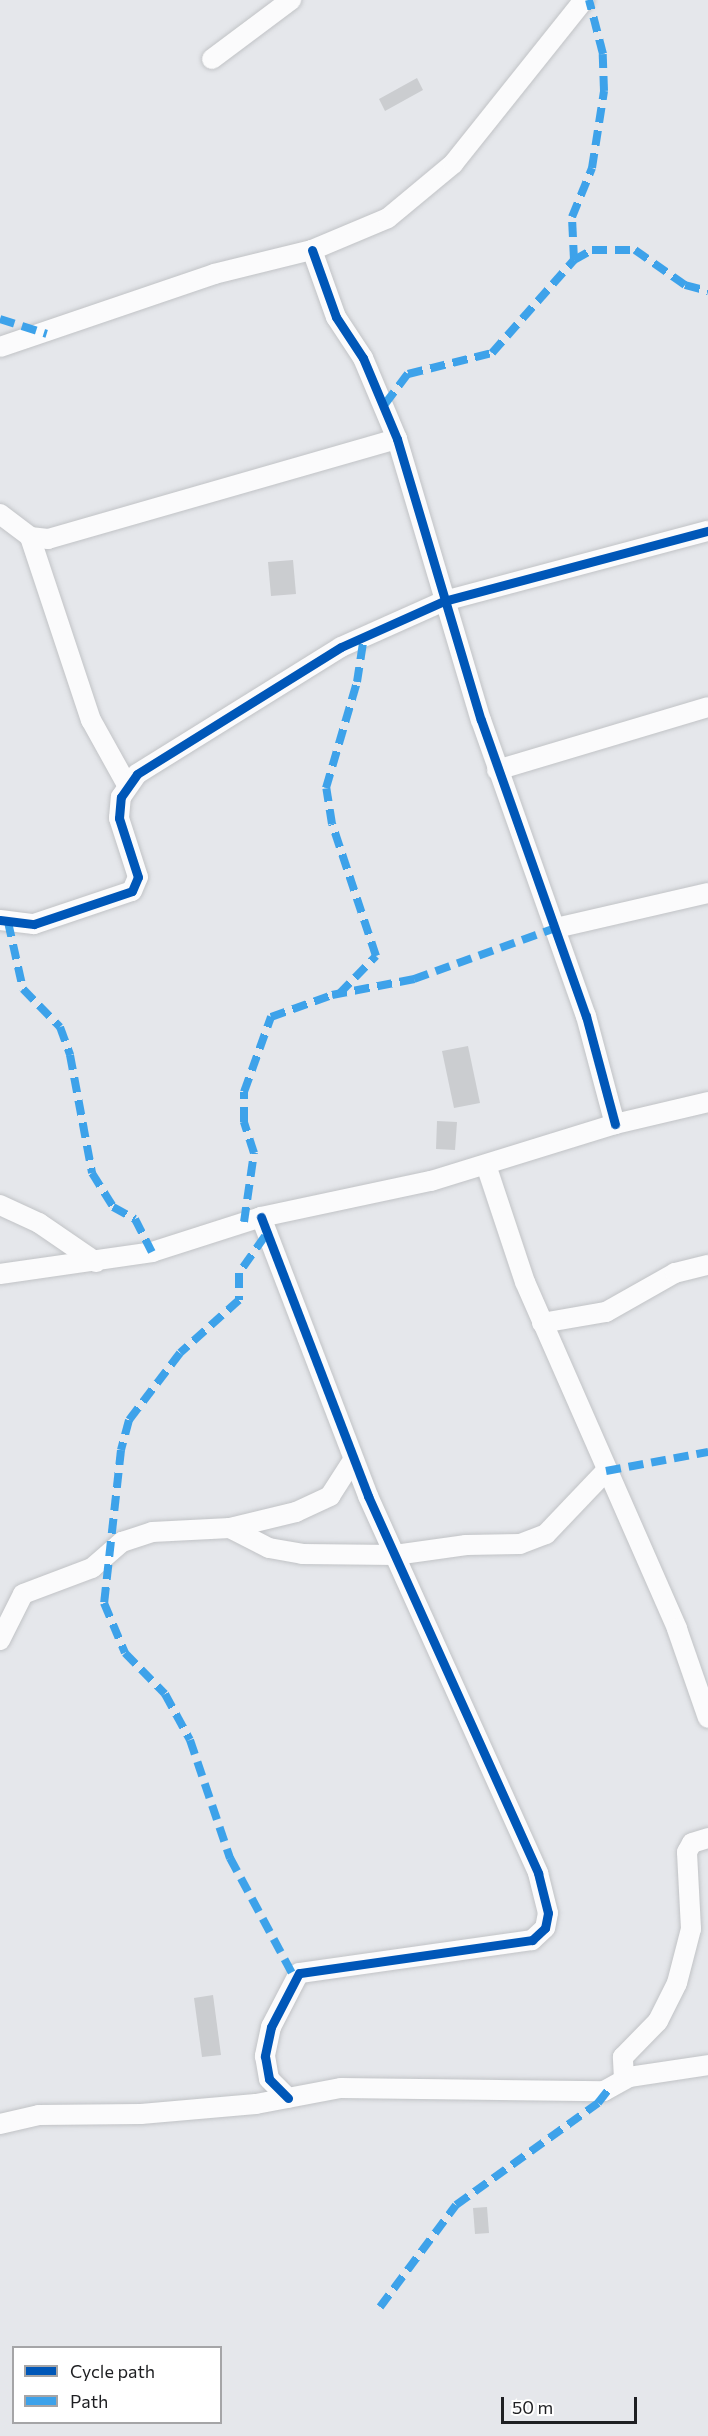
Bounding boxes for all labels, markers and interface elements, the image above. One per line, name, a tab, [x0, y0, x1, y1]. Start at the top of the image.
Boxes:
legend	[12, 2346, 222, 2424]
text: Cycle path	[70, 2360, 155, 2382]
scale bar	[504, 2385, 640, 2423]
text: Path	[70, 2390, 108, 2412]
text: 50 m	[512, 2396, 553, 2418]

